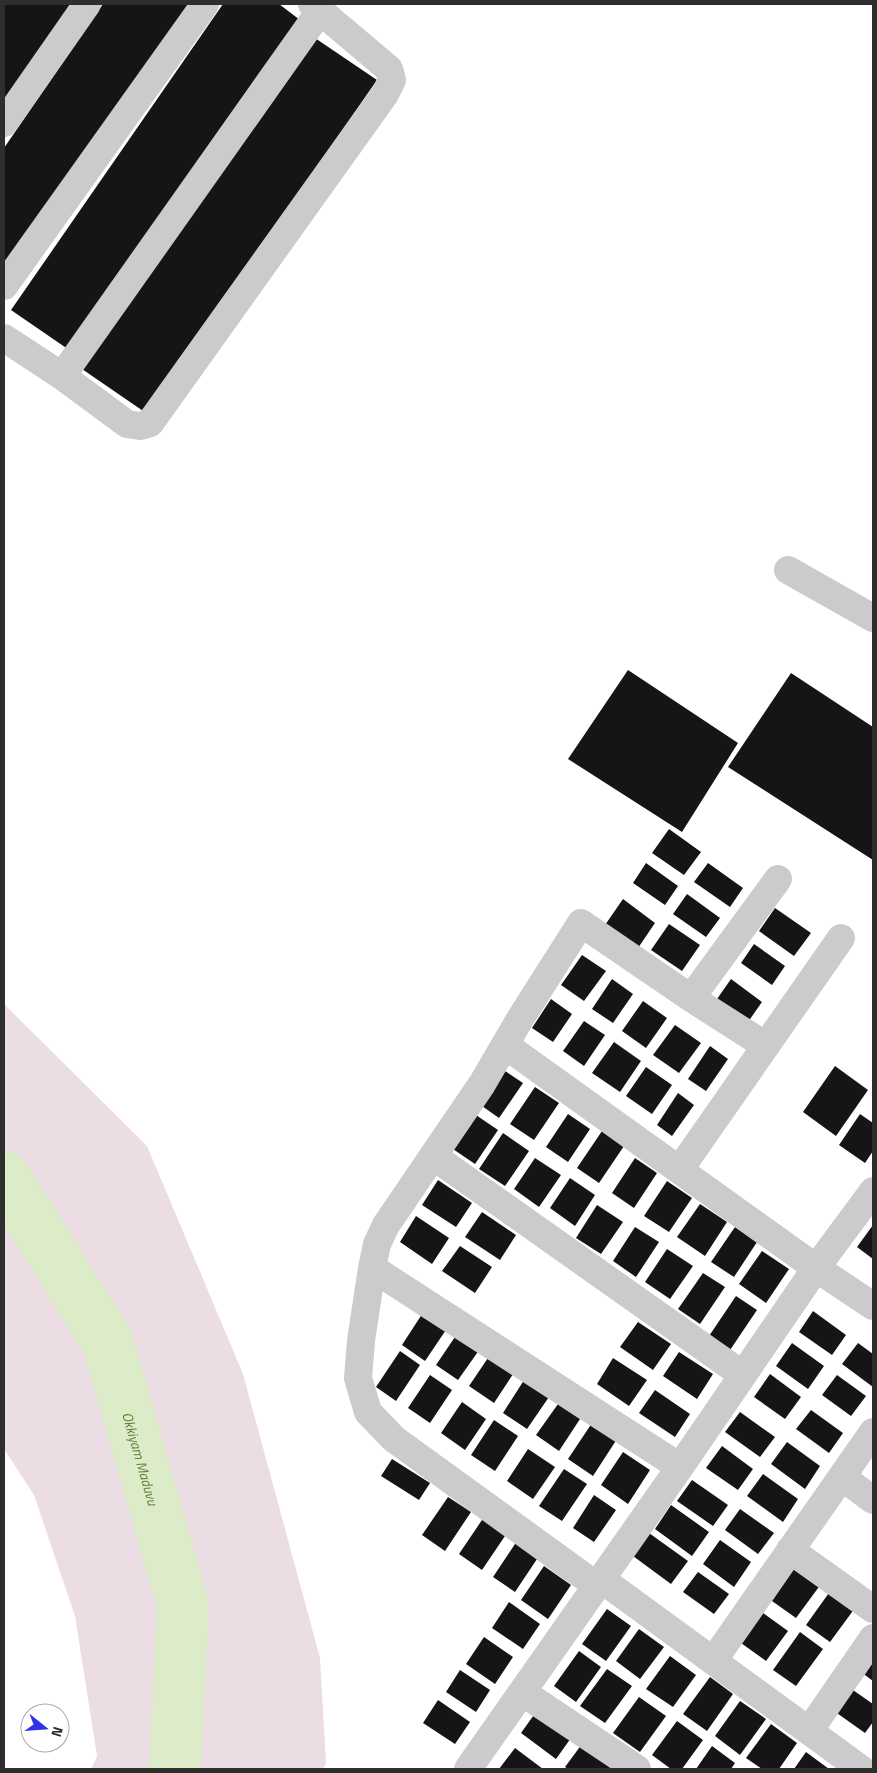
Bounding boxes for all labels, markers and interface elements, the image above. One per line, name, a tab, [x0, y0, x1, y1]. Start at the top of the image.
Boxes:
water label: Okkiyam Maduvu	[118, 1409, 165, 1509]
north arrow	[20, 1703, 70, 1753]
text: N	[46, 1724, 69, 1740]

